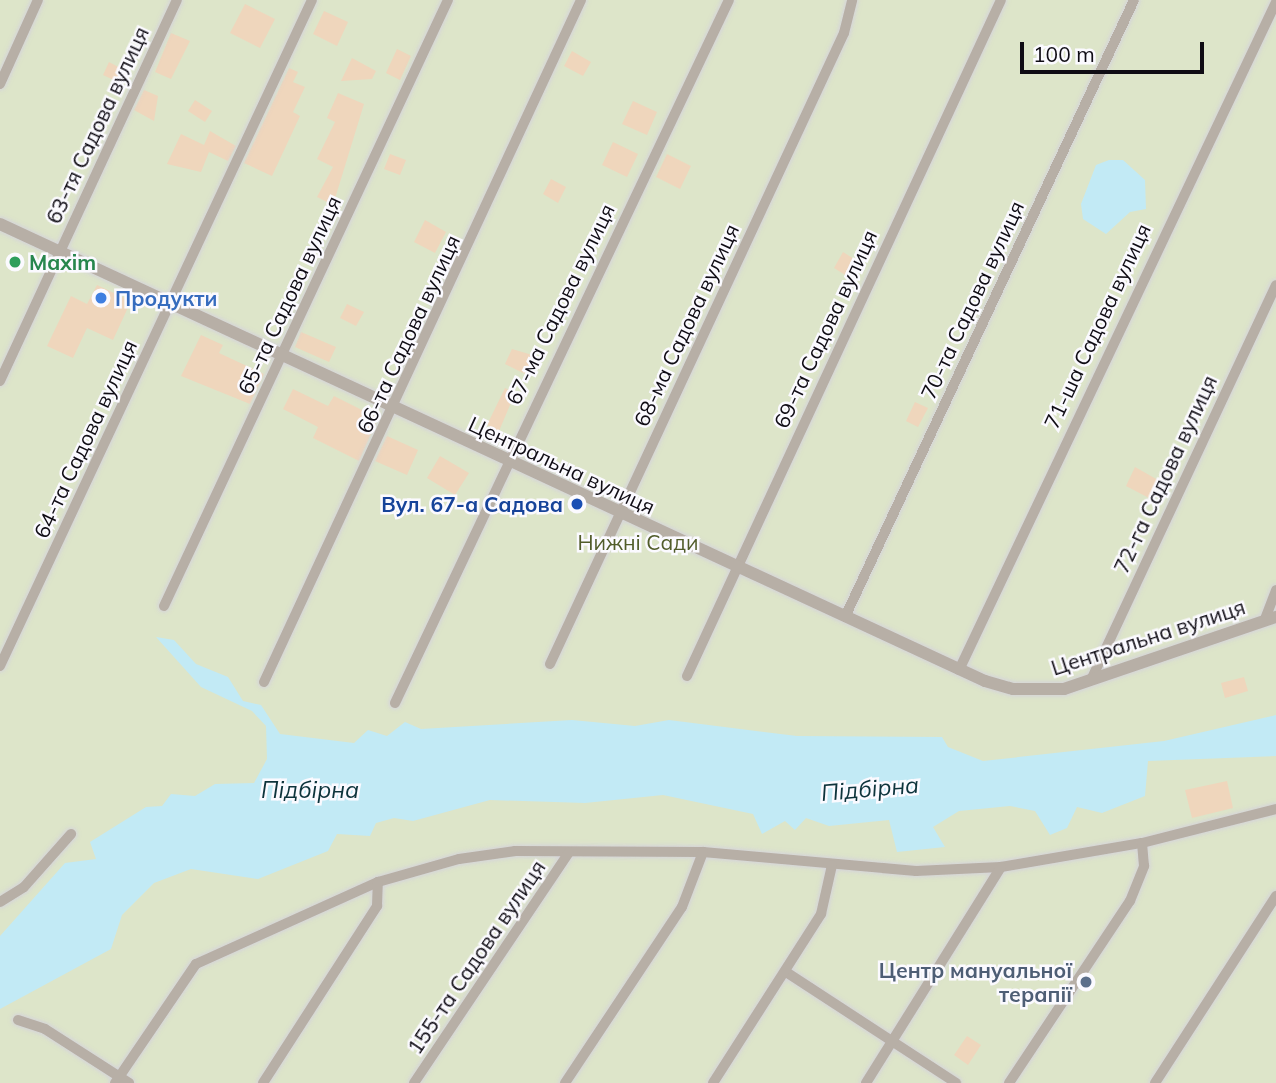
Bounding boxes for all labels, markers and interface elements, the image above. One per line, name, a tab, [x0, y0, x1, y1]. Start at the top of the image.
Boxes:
street label: 63-тя Садова вулиця	[40, 23, 154, 227]
scale bar	[1024, 28, 1208, 72]
text: 100 m	[1033, 41, 1095, 67]
street label: 65-та Садова вулиця	[232, 192, 346, 398]
street label: 70-та Садова вулиця	[915, 197, 1029, 403]
street label: 67-ма Садова вулиця	[500, 200, 620, 408]
street label: 68-ма Садова вулиця	[628, 220, 744, 430]
street label: 71-ша Садова вулиця	[1038, 220, 1156, 432]
street label: 69-та Садова вулиця	[768, 226, 882, 432]
street label: 66-та Садова вулиця	[351, 231, 465, 437]
place label: Maxim	[29, 249, 96, 275]
marker: Maxim	[7, 254, 23, 270]
place label: Продукти	[115, 285, 217, 311]
marker: Продукти	[93, 290, 109, 306]
street label: 64-та Садова вулиця	[28, 336, 142, 542]
street label: 72-га Садова вулиця	[1108, 371, 1222, 577]
street label: Центральна вулиця	[465, 411, 659, 519]
place label: Вул. 67-а Садова	[381, 491, 563, 517]
marker: Вул. 67-а Садова	[569, 496, 585, 512]
park label: Нижні Сади	[577, 529, 699, 555]
street label: Центральна вулиця	[1048, 594, 1248, 680]
water label: Підбірна	[820, 771, 920, 807]
water label: Підбірна	[261, 776, 359, 804]
street label: 155-та Садова вулиця	[402, 855, 550, 1059]
place label: Центр мануальної терапії	[879, 957, 1072, 1007]
marker: Центр мануальної терапії	[1078, 974, 1094, 990]

